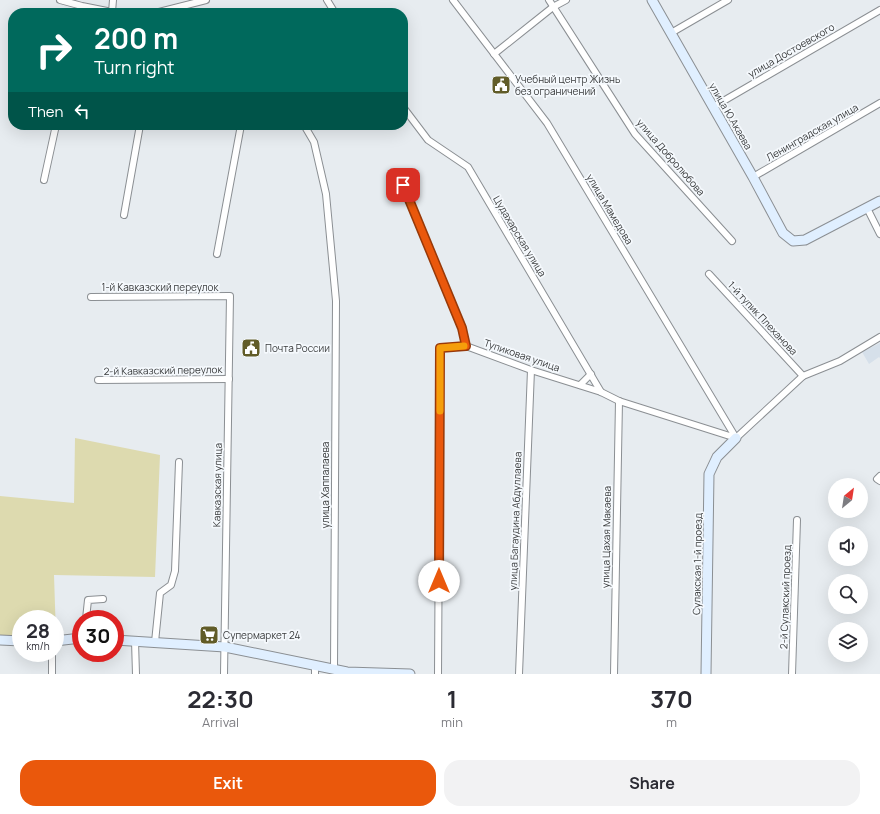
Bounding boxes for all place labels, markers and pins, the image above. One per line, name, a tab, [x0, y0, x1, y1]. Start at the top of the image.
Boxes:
place label: Учебный центр Жизнь без ограничений	[515, 72, 620, 98]
public building icon: Учебный центр Жизнь без ограничений	[490, 74, 512, 96]
pin	[386, 168, 420, 202]
public building icon: Почта России	[240, 337, 262, 359]
place label: Почта России	[265, 341, 330, 355]
supermarket icon: Супермаркет 24	[198, 624, 220, 646]
place label: Супермаркет 24	[223, 628, 300, 642]

